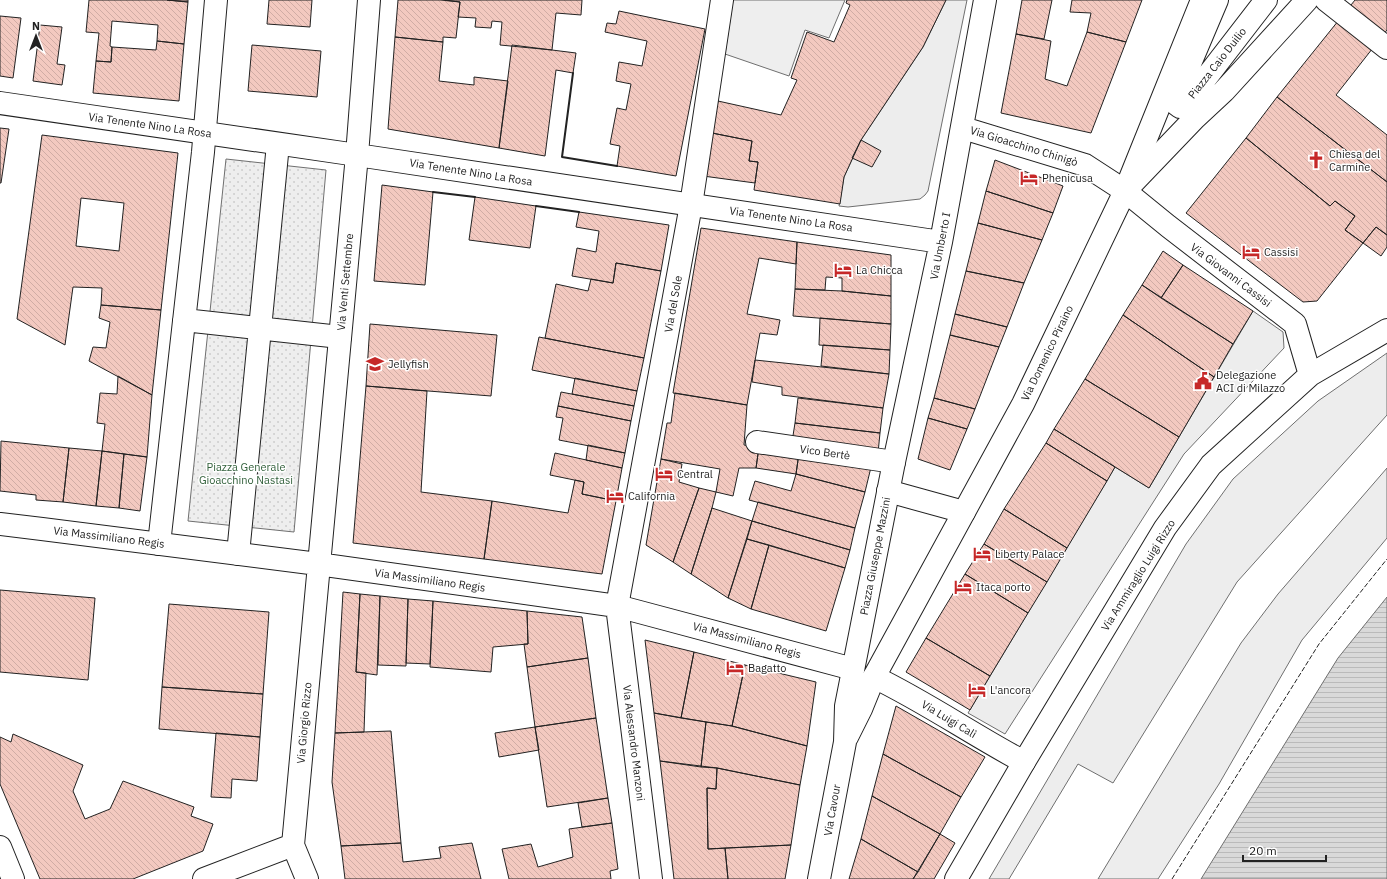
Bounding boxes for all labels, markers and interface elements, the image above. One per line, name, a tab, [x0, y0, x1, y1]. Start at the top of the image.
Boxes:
north arrow	[16, 16, 56, 56]
text: N	[32, 19, 40, 33]
street label: Piazza Caio Duilio	[1185, 25, 1249, 101]
street label: Via Tenente Nino La Rosa	[87, 109, 213, 141]
street label: Via Gioacchino Chinigò	[968, 123, 1080, 169]
place label: Chiesa del Carmine	[1329, 147, 1380, 174]
church icon: Chiesa del Carmine	[1306, 150, 1326, 170]
street label: Via Tenente Nino La Rosa	[409, 155, 534, 189]
hotel icon: Phenicusa	[1019, 168, 1039, 188]
place label: Phenicusa	[1042, 171, 1093, 185]
street label: Via Tenente Nino La Rosa	[728, 203, 854, 235]
street label: Via Umberto I	[927, 211, 953, 281]
street label: Via Venti Settembre	[334, 233, 356, 331]
street label: Via Giovanni Cassisi	[1188, 240, 1274, 310]
hotel icon: Cassisi	[1241, 242, 1261, 262]
place label: Cassisi	[1264, 245, 1298, 259]
hotel icon: La Chicca	[833, 260, 853, 280]
place label: La Chicca	[856, 263, 903, 277]
street label: Via del Sole	[661, 274, 685, 334]
street label: Via Domenico Piraino	[1018, 303, 1076, 403]
school or university icon: Jellyfish	[365, 354, 385, 374]
place label: Jellyfish	[388, 357, 429, 371]
place label: Delegazione ACI di Milazzo	[1216, 368, 1285, 395]
public building icon: Delegazione ACI di Milazzo	[1193, 371, 1213, 391]
street label: Vico Bertè	[799, 442, 851, 462]
park label: Piazza Generale Gioacchino Nastasi	[199, 460, 293, 487]
hotel icon: Central	[654, 464, 674, 484]
place label: Central	[677, 467, 713, 481]
hotel icon: California	[605, 486, 625, 506]
place label: California	[628, 489, 675, 503]
street label: Piazza Giuseppe Mazzini	[857, 496, 893, 616]
street label: Via Ammiraglio Luigi Rizzo	[1098, 517, 1178, 633]
street label: Via Massimiliano Regis	[53, 523, 165, 551]
hotel icon: Liberty Palace	[972, 544, 992, 564]
place label: Liberty Palace	[995, 547, 1065, 561]
street label: Via Massimiliano Regis	[374, 565, 486, 595]
hotel icon: Itaca porto	[953, 577, 973, 597]
place label: Itaca porto	[976, 580, 1031, 594]
street label: Via Massimiliano Regis	[691, 619, 803, 661]
hotel icon: Bagatto	[725, 658, 745, 678]
place label: Bagatto	[748, 661, 786, 675]
hotel icon: L'ancora	[967, 680, 987, 700]
street label: Via Giorgio Rizzo	[293, 682, 315, 764]
place label: L'ancora	[990, 683, 1031, 697]
street label: Via Alessandro Manzoni	[620, 684, 648, 802]
street label: Via Luigi Calì	[919, 697, 979, 741]
street label: Via Cavour	[821, 783, 843, 837]
scale bar	[1243, 837, 1326, 863]
text: 20 m	[1249, 843, 1277, 858]

